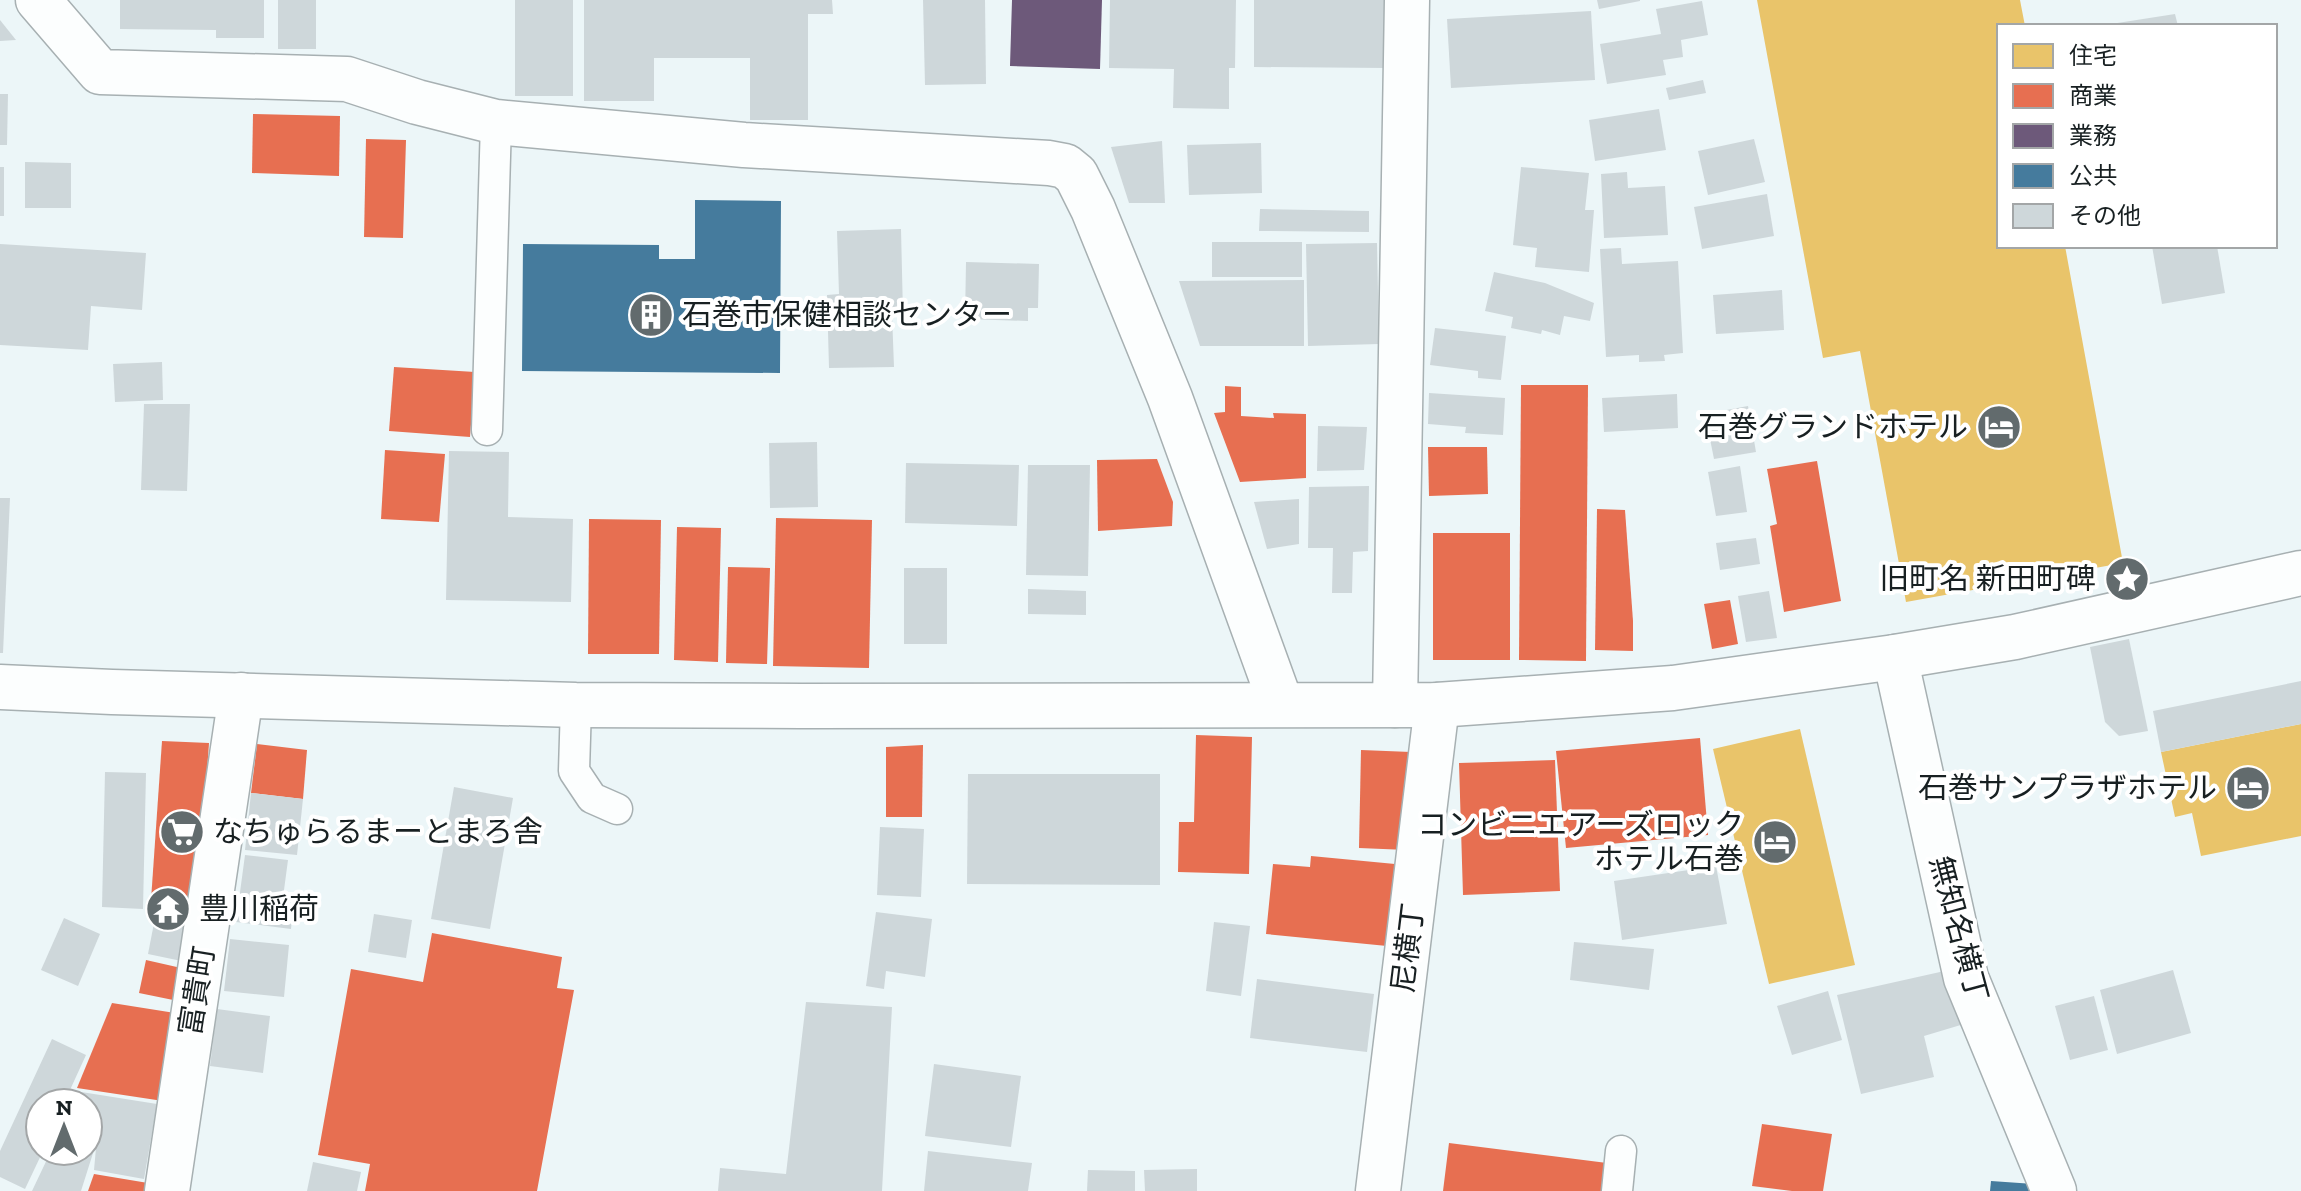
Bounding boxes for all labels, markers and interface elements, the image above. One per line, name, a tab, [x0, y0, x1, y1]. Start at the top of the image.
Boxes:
legend	[1997, 24, 2277, 248]
text: 住宅	[2069, 41, 2117, 70]
text: 商業	[2069, 81, 2117, 110]
text: 業務	[2069, 121, 2117, 150]
text: 公共	[2069, 161, 2117, 190]
text: その他	[2069, 201, 2141, 230]
building icon: 石巻市保健相談センター	[627, 291, 675, 339]
place label: 石巻市保健相談センター	[682, 297, 1012, 333]
hotel icon: 石巻グランドホテル	[1975, 403, 2023, 451]
place label: 石巻グランドホテル	[1698, 409, 1968, 445]
place icon: 旧町名 新田町碑	[2103, 555, 2151, 603]
place label: 旧町名 新田町碑	[1879, 561, 2096, 597]
hotel icon: 石巻サンプラザホテル	[2224, 764, 2272, 812]
place label: 石巻サンプラザホテル	[1918, 770, 2217, 806]
place label: コンビニエアーズロック ホテル石巻	[1417, 807, 1744, 877]
supermarket icon: なちゅらるまーとまろ舎	[158, 808, 206, 856]
place label: なちゅらるまーとまろ舎	[213, 814, 543, 850]
hotel icon: コンビニエアーズロック ホテル石巻	[1751, 818, 1799, 866]
street label: 無知名横丁	[1922, 852, 1996, 1006]
temple icon: 豊川稲荷	[144, 885, 192, 933]
place label: 豊川稲荷	[199, 891, 319, 927]
street label: 尼横丁	[1385, 901, 1431, 995]
street label: 富貴町	[172, 944, 222, 1038]
north arrow	[24, 1087, 104, 1167]
text: N	[56, 1094, 73, 1121]

